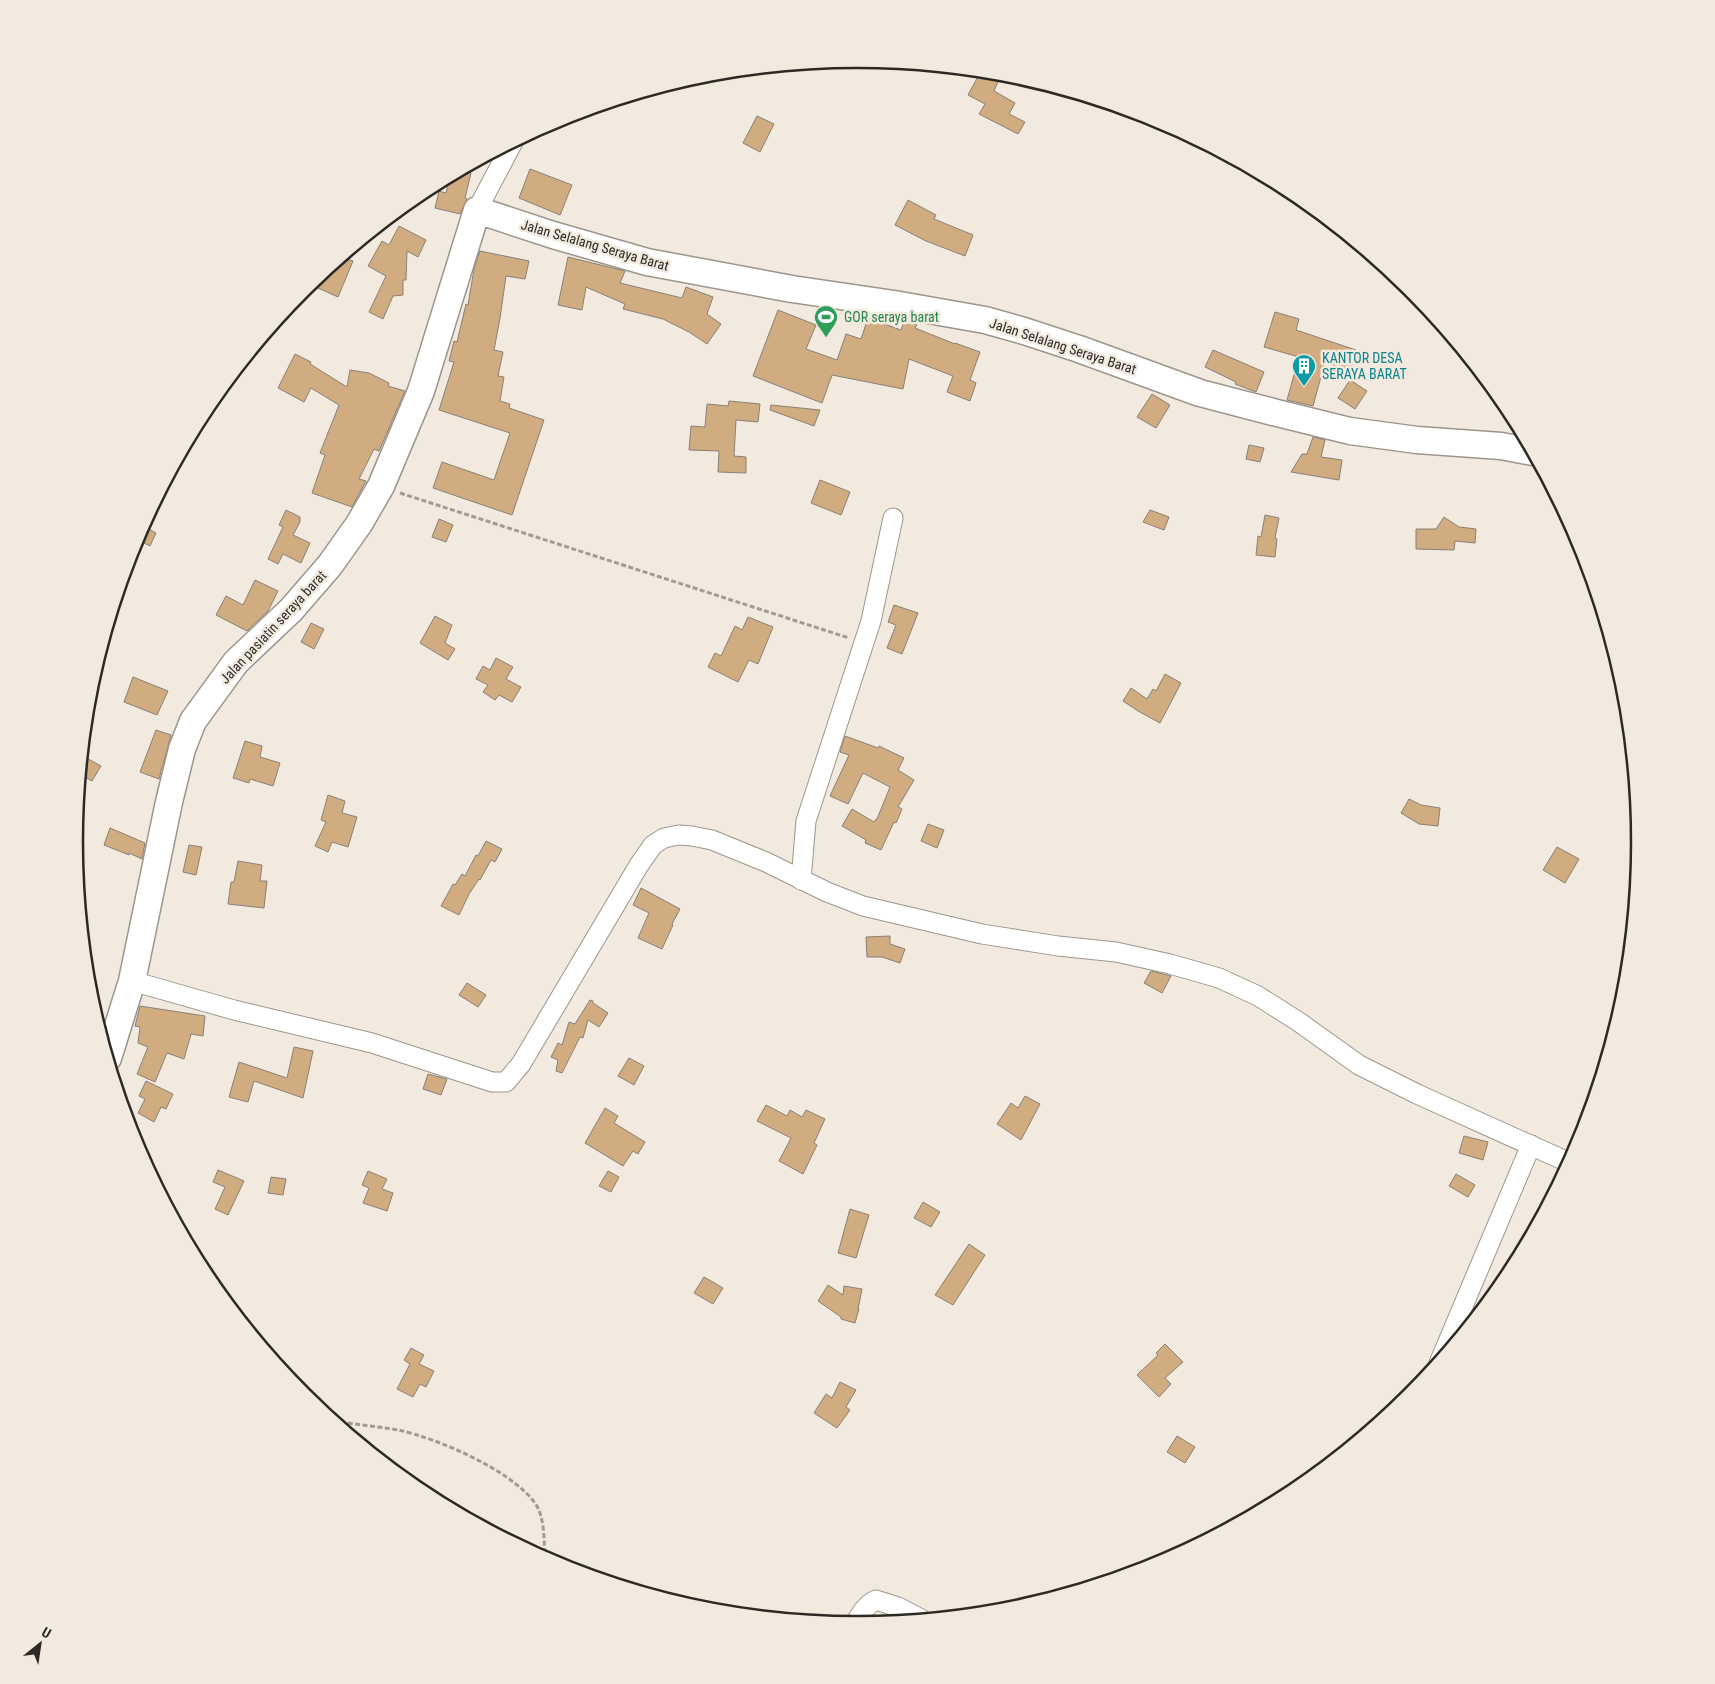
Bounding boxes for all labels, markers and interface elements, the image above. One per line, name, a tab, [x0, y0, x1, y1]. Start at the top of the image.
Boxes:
street label: Jalan Selalang Seraya Barat	[519, 216, 671, 274]
sports icon: GOR seraya barat	[813, 304, 839, 338]
place label: GOR seraya barat	[844, 309, 939, 325]
street label: Jalan Selalang Seraya Barat	[988, 315, 1138, 377]
place label: KANTOR DESA SERAYA BARAT	[1322, 350, 1407, 382]
building icon: KANTOR DESA SERAYA BARAT	[1291, 353, 1317, 387]
street label: Jalan pasiatin seraya barat	[217, 567, 329, 687]
north arrow	[15, 1619, 65, 1669]
text: U	[39, 1624, 54, 1642]

